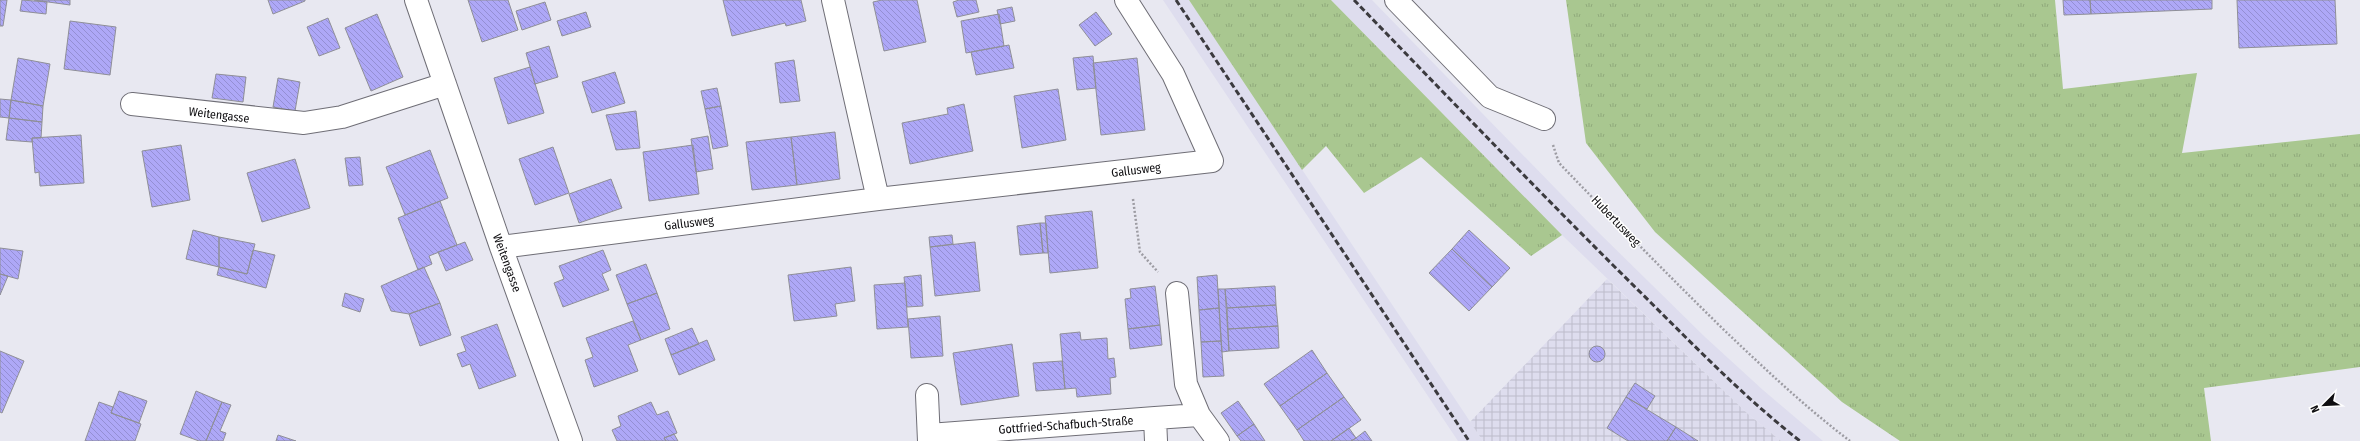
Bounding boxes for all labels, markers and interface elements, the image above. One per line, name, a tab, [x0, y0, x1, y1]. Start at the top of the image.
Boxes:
street label: Weitengasse	[188, 104, 250, 126]
street label: Gallusweg	[1110, 160, 1162, 180]
street label: Hubertusweg	[1588, 193, 1644, 249]
street label: Gallusweg	[663, 213, 715, 233]
street label: Weitengasse	[490, 232, 524, 294]
north arrow	[2304, 385, 2344, 425]
text: N	[2308, 403, 2323, 415]
street label: Gottfried-Schafbuch-Straße	[998, 413, 1134, 437]

